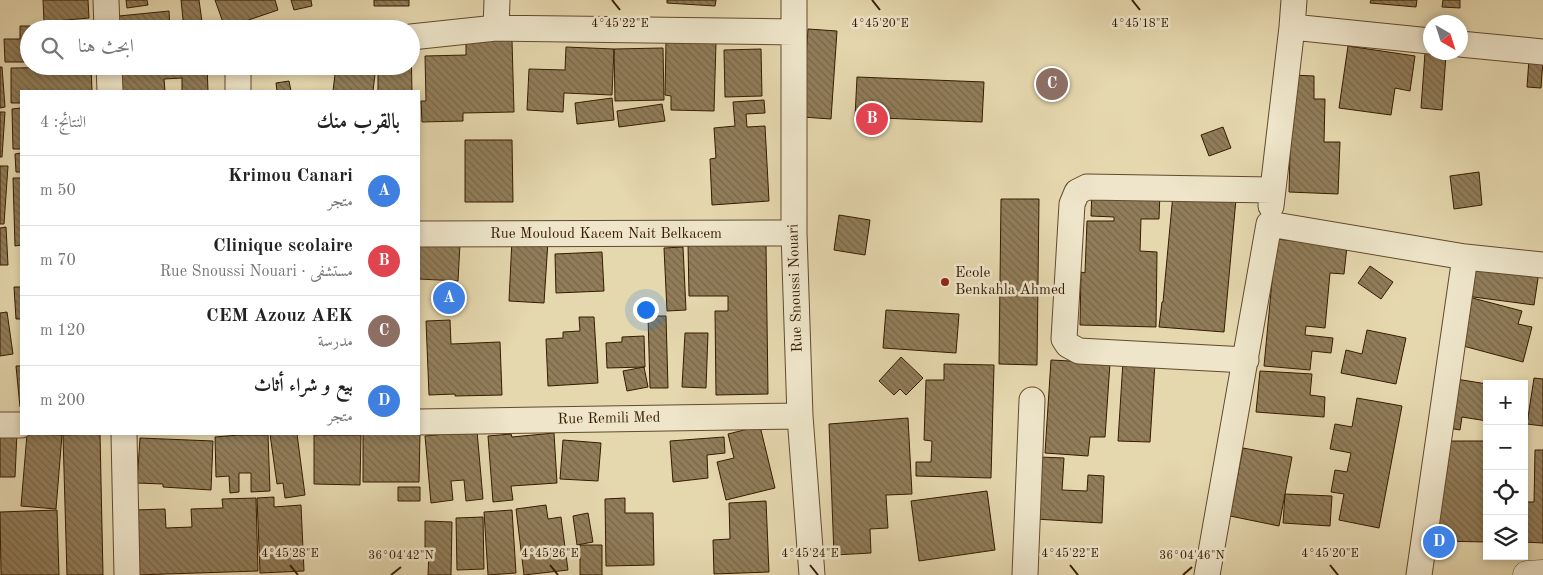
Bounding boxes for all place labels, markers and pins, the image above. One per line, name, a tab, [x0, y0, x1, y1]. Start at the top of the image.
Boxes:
pin: C	[1036, 65, 1068, 103]
pin: B	[856, 100, 888, 138]
place label: Ecole Benkahla Ahmed	[955, 266, 1066, 298]
marker: Ecole Benkahla Ahmed	[939, 276, 951, 288]
pin: A	[433, 279, 465, 317]
pin: D	[1423, 523, 1455, 561]

